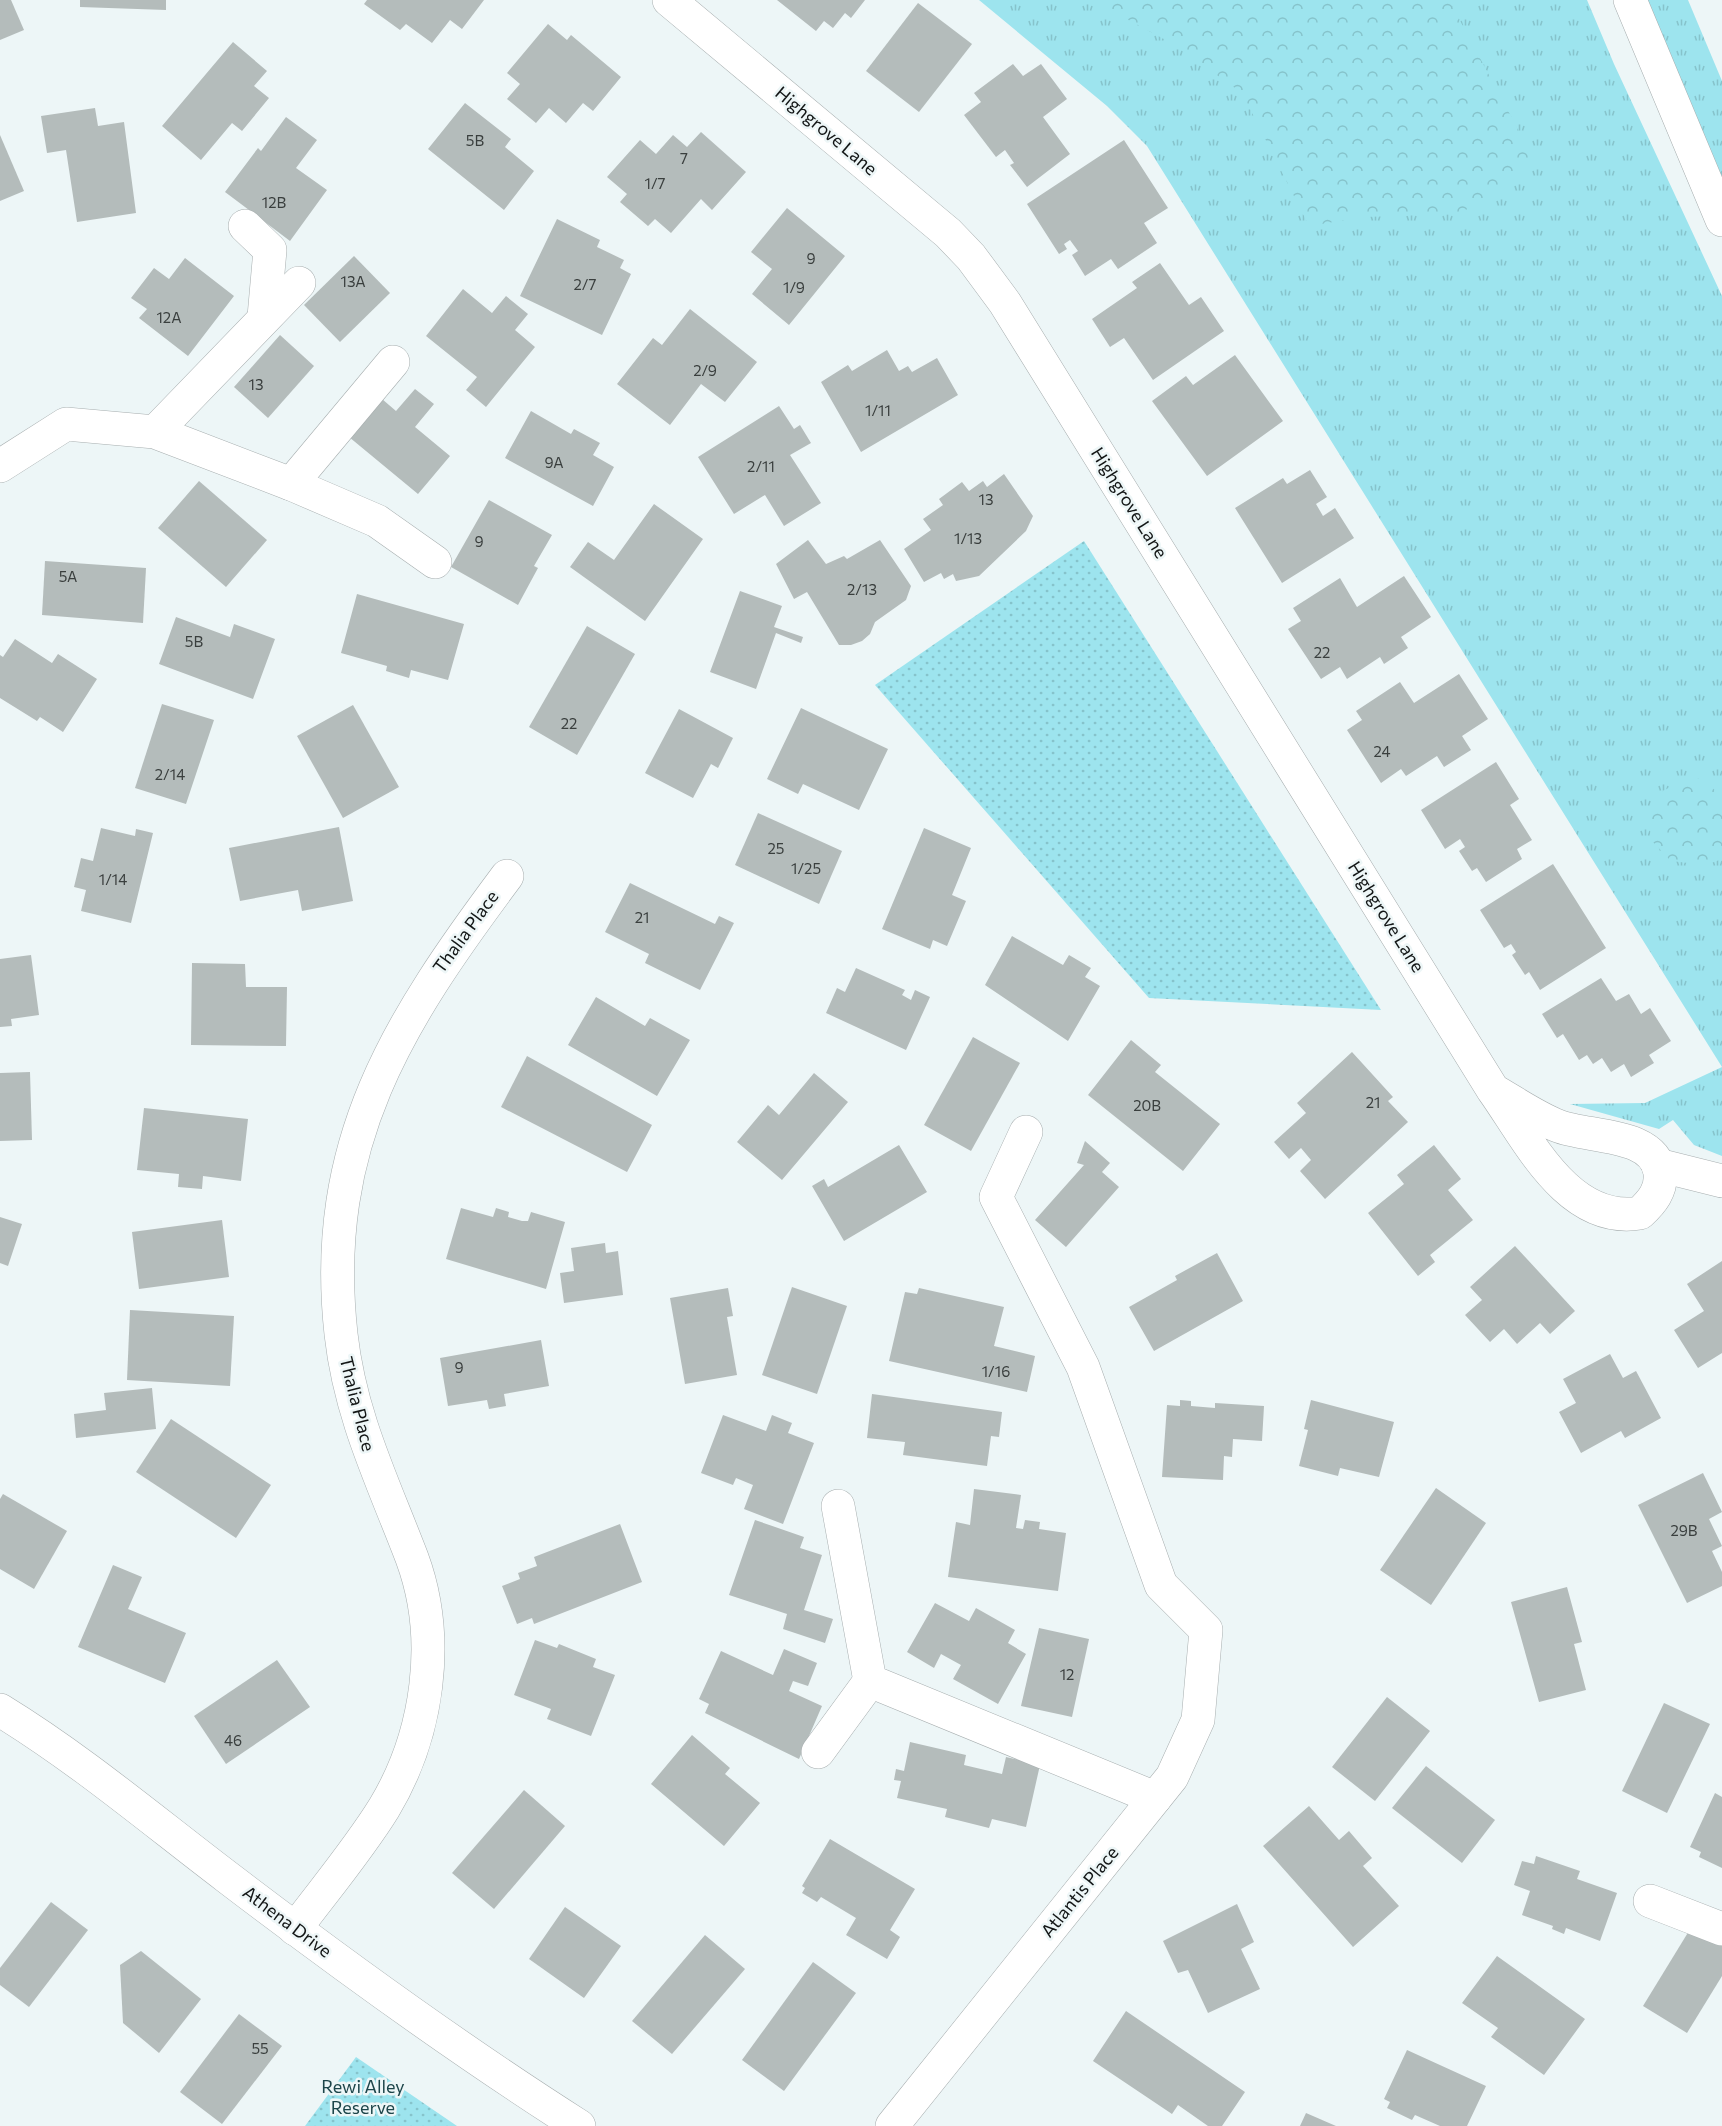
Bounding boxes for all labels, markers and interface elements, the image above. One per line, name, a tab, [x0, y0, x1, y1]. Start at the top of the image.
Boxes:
street label: Highgrove Lane	[771, 81, 882, 179]
house number: 5B	[466, 131, 484, 149]
house number: 7	[680, 149, 688, 167]
house number: 1/7	[644, 174, 666, 192]
house number: 12B	[262, 193, 287, 211]
house number: 9	[806, 249, 816, 267]
house number: 13A	[341, 272, 365, 290]
house number: 2/7	[574, 275, 597, 293]
house number: 1/9	[783, 278, 805, 296]
house number: 12A	[156, 308, 182, 326]
house number: 2/9	[693, 361, 717, 379]
house number: 13	[249, 375, 263, 393]
house number: 1/11	[865, 401, 891, 419]
street label: Highgrove Lane	[1087, 443, 1173, 562]
house number: 9A	[544, 453, 564, 471]
house number: 2/11	[747, 457, 775, 475]
house number: 13	[979, 490, 993, 508]
house number: 1/13	[954, 529, 982, 547]
house number: 9	[474, 532, 484, 550]
house number: 5A	[59, 567, 77, 585]
house number: 2/13	[847, 580, 877, 598]
house number: 5B	[185, 632, 203, 650]
house number: 22	[1314, 643, 1330, 661]
house number: 22	[561, 714, 577, 732]
house number: 24	[1373, 742, 1391, 760]
house number: 2/14	[155, 765, 185, 783]
house number: 25	[768, 839, 784, 857]
street label: Highgrove Lane	[1344, 857, 1430, 976]
house number: 1/25	[791, 859, 821, 877]
house number: 1/14	[99, 870, 127, 888]
street label: Thalia Place	[428, 886, 503, 977]
house number: 21	[635, 908, 649, 926]
house number: 21	[1366, 1093, 1380, 1111]
house number: 20B	[1133, 1096, 1161, 1114]
street label: Thalia Place	[336, 1354, 380, 1453]
house number: 9	[454, 1358, 464, 1376]
house number: 1/16	[982, 1362, 1010, 1380]
house number: 29B	[1670, 1521, 1698, 1539]
house number: 12	[1060, 1665, 1074, 1683]
house number: 46	[224, 1731, 242, 1749]
street label: Atlantis Place	[1036, 1841, 1123, 1941]
street label: Athena Drive	[239, 1881, 336, 1962]
house number: 55	[251, 2039, 269, 2057]
park label: Rewi Alley Reserve	[321, 2075, 405, 2118]

